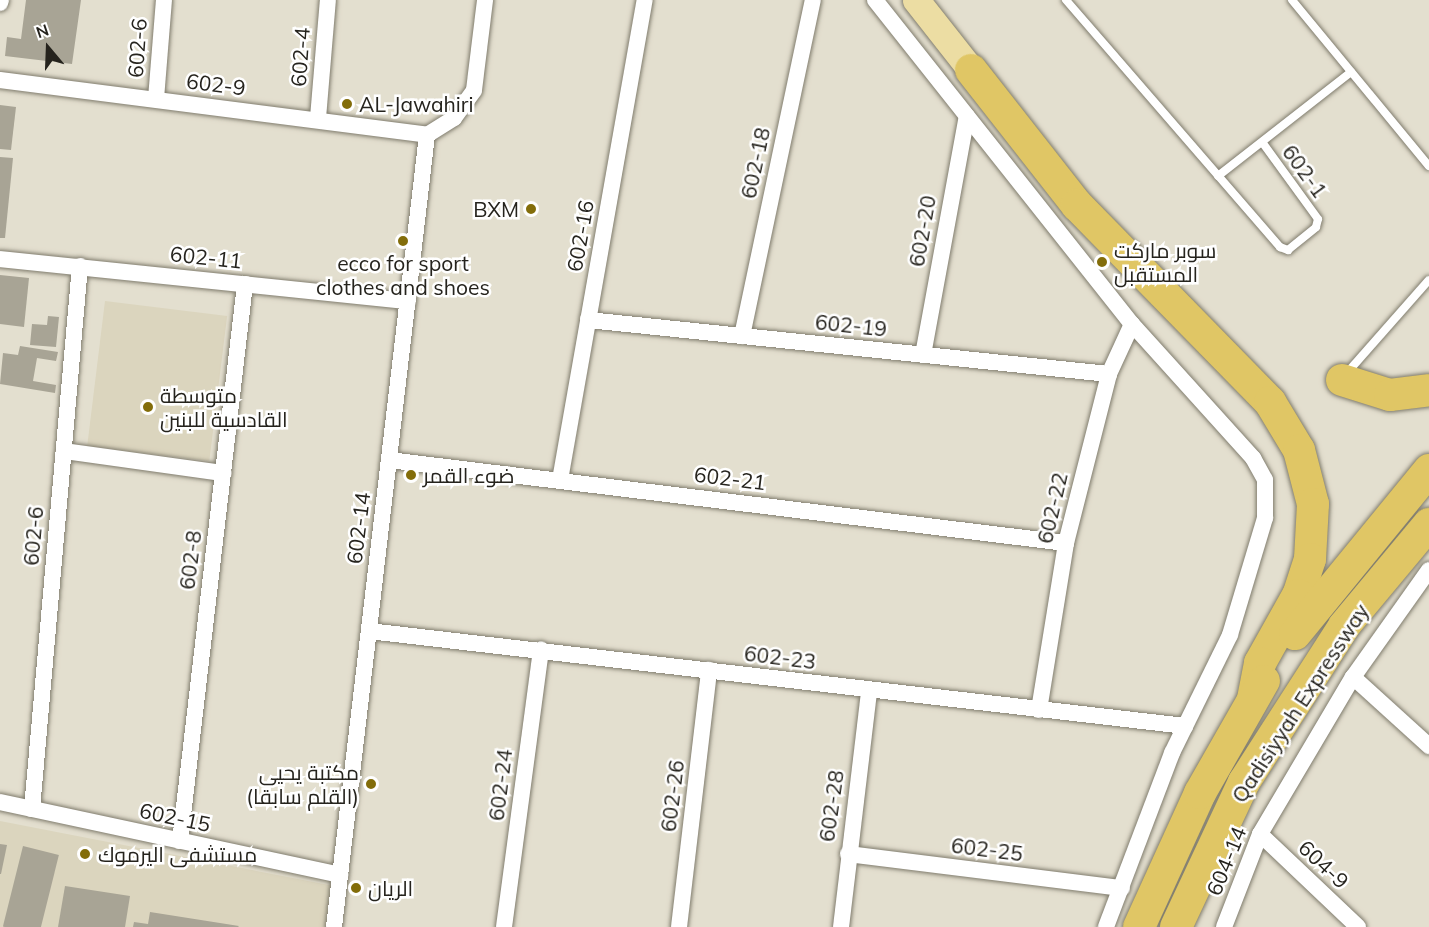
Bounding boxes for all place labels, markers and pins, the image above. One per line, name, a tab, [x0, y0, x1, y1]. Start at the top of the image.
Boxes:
place label: AL-Jawahiri	[359, 91, 473, 117]
marker: AL-Jawahiri	[340, 97, 354, 111]
place label: BXM	[473, 196, 519, 222]
marker: BXM	[524, 202, 538, 216]
marker: ecco for sport clothes and shoes	[396, 234, 410, 248]
place label: سوبر ماركت المستقبل	[1114, 237, 1216, 287]
place label: ecco for sport clothes and shoes	[316, 250, 490, 300]
marker: سوبر ماركت المستقبل	[1095, 255, 1109, 269]
place label: متوسطة القادسية للبنين	[160, 382, 288, 432]
marker: متوسطة القادسية للبنين	[141, 400, 155, 414]
place label: ضوء القمر	[423, 462, 515, 488]
marker: ضوء القمر	[404, 468, 418, 482]
place label: مكتبة يحيى (القلم سابقا)	[246, 759, 359, 809]
marker: مكتبة يحيى (القلم سابقا)	[364, 777, 378, 791]
place label: مستشفى اليرموك	[98, 841, 257, 867]
marker: مستشفى اليرموك	[76, 845, 94, 863]
place label: الريان	[368, 875, 413, 901]
marker: الريان	[349, 881, 363, 895]

